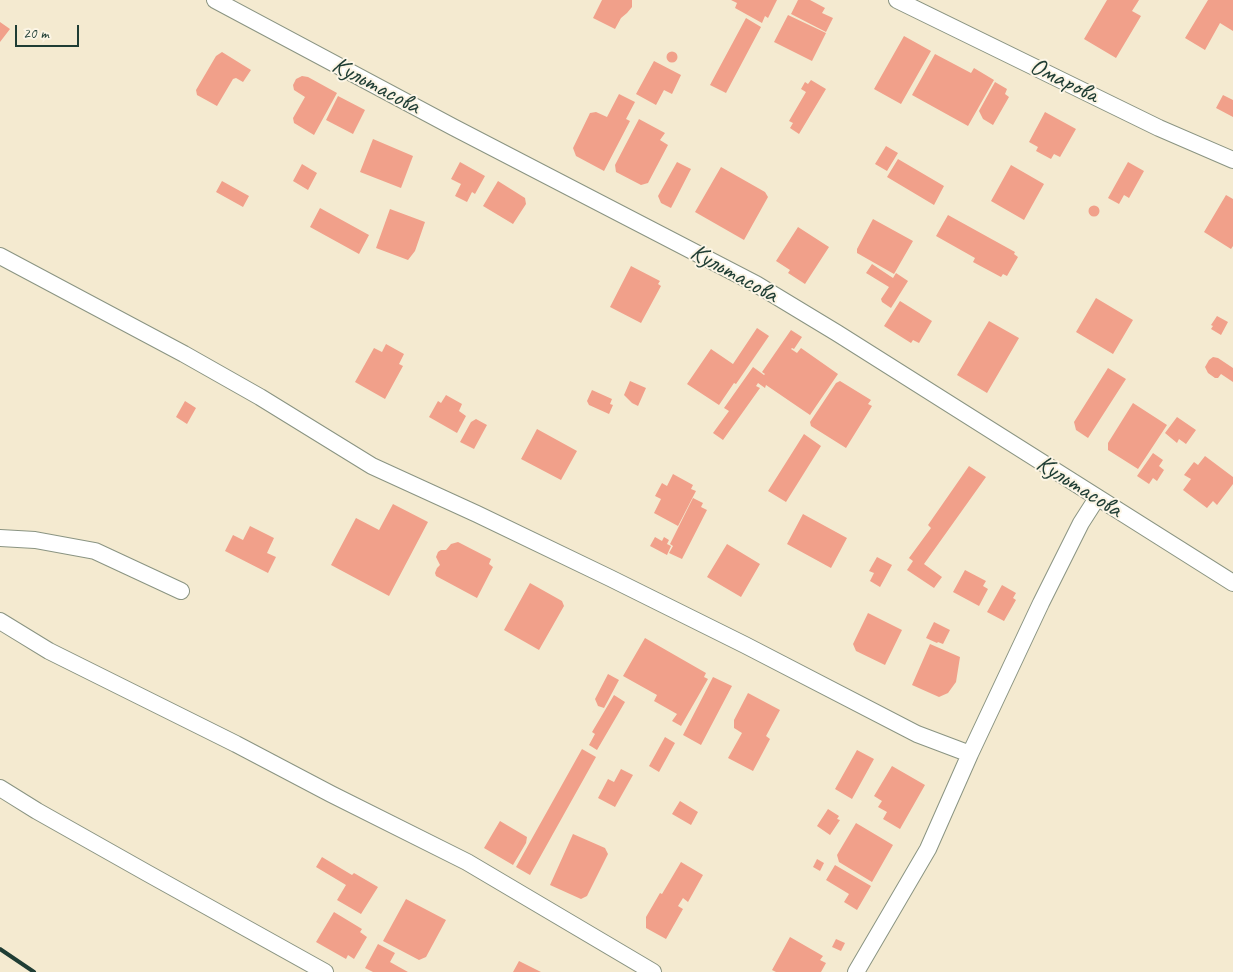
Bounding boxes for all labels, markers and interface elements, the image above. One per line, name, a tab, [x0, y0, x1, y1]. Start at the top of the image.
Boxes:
scale bar	[18, 15, 81, 47]
text: 20 m	[23, 24, 49, 43]
street label: Культасова	[327, 50, 425, 122]
street label: Омарова	[1025, 52, 1103, 110]
street label: Культасова	[685, 238, 783, 310]
street label: Культасова	[1031, 449, 1127, 525]

